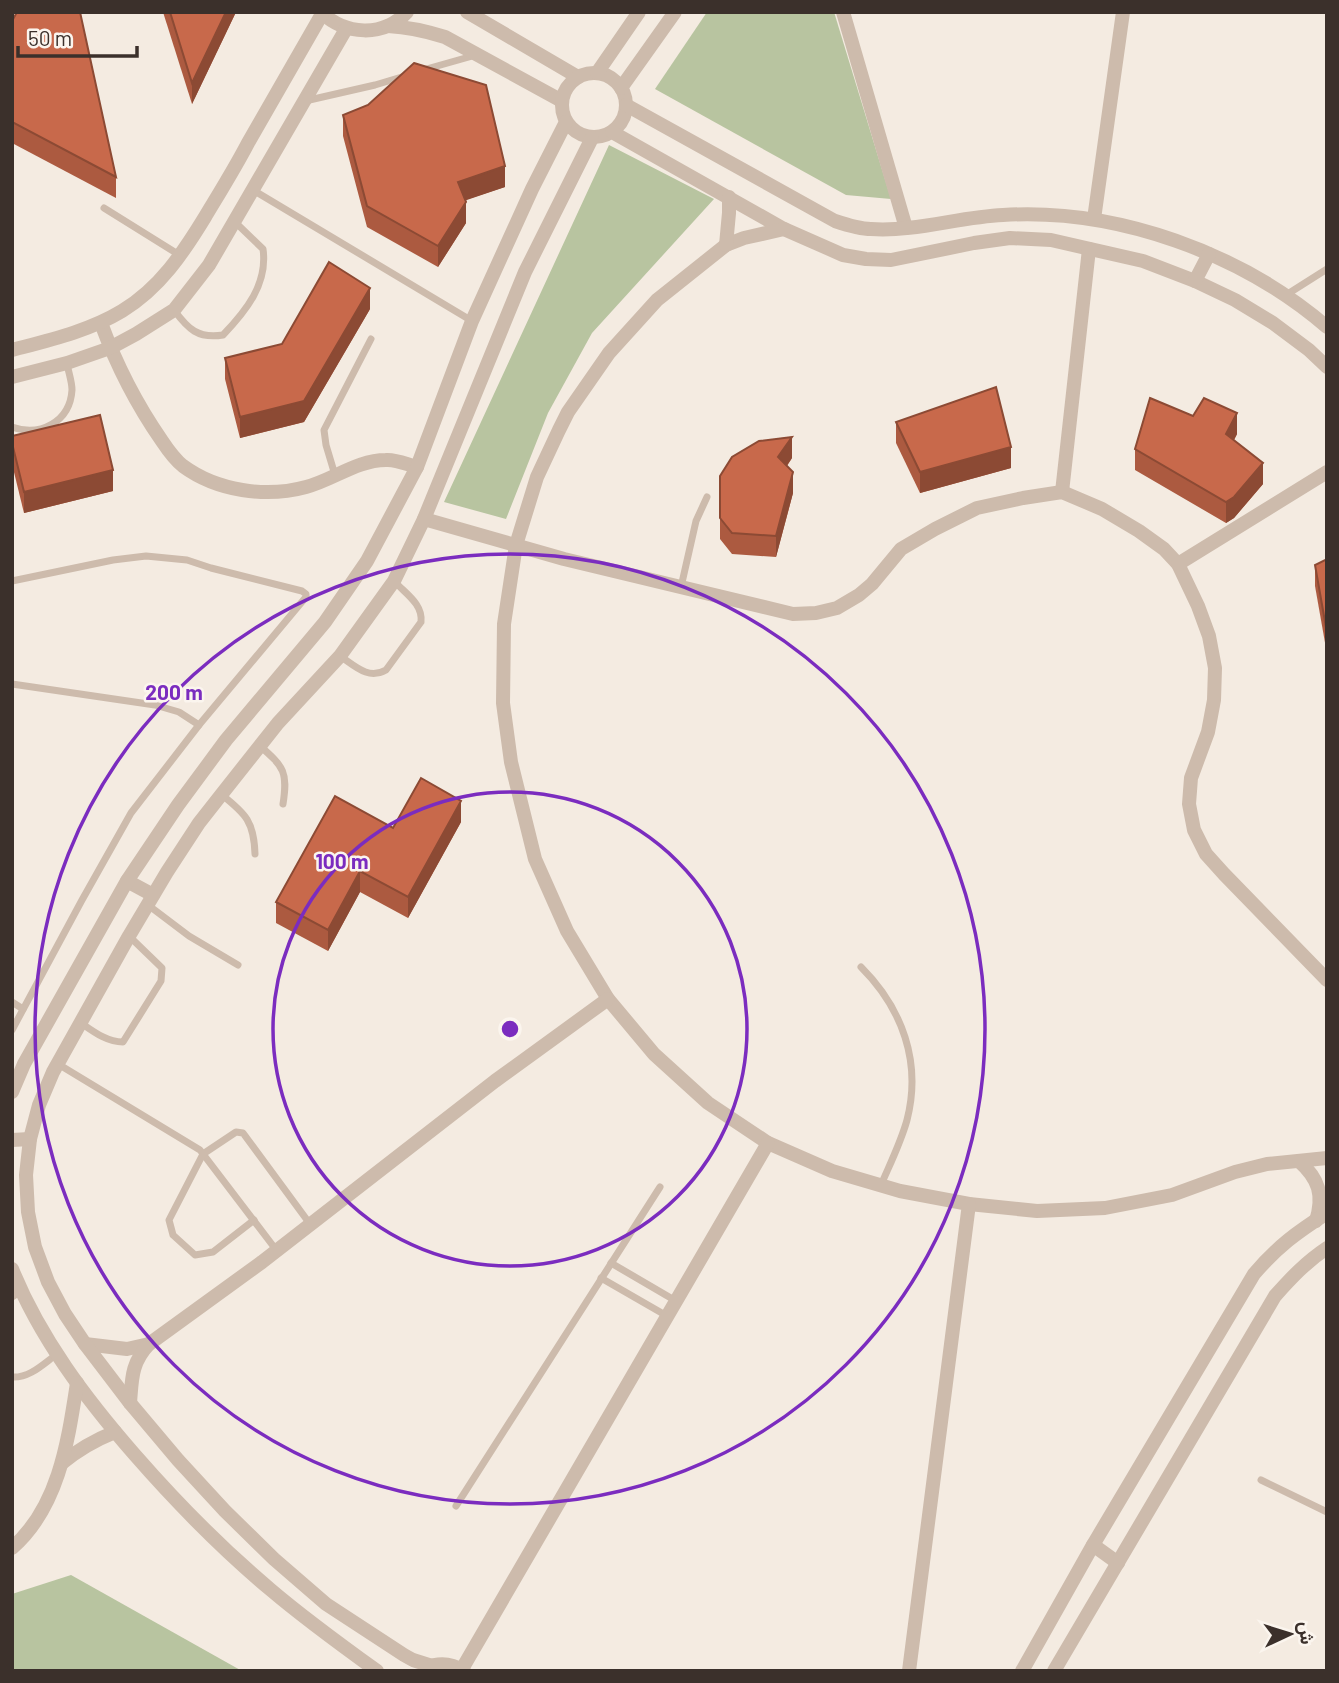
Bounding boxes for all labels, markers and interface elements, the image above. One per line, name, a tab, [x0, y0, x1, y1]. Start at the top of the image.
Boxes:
scale bar	[18, 14, 136, 58]
text: 50 m	[28, 25, 72, 50]
text: 200 m	[145, 679, 203, 704]
text: 100 m	[315, 848, 369, 873]
centre of rings	[498, 1017, 522, 1041]
north arrow	[1255, 1599, 1325, 1669]
text: ش	[1294, 1621, 1320, 1645]

